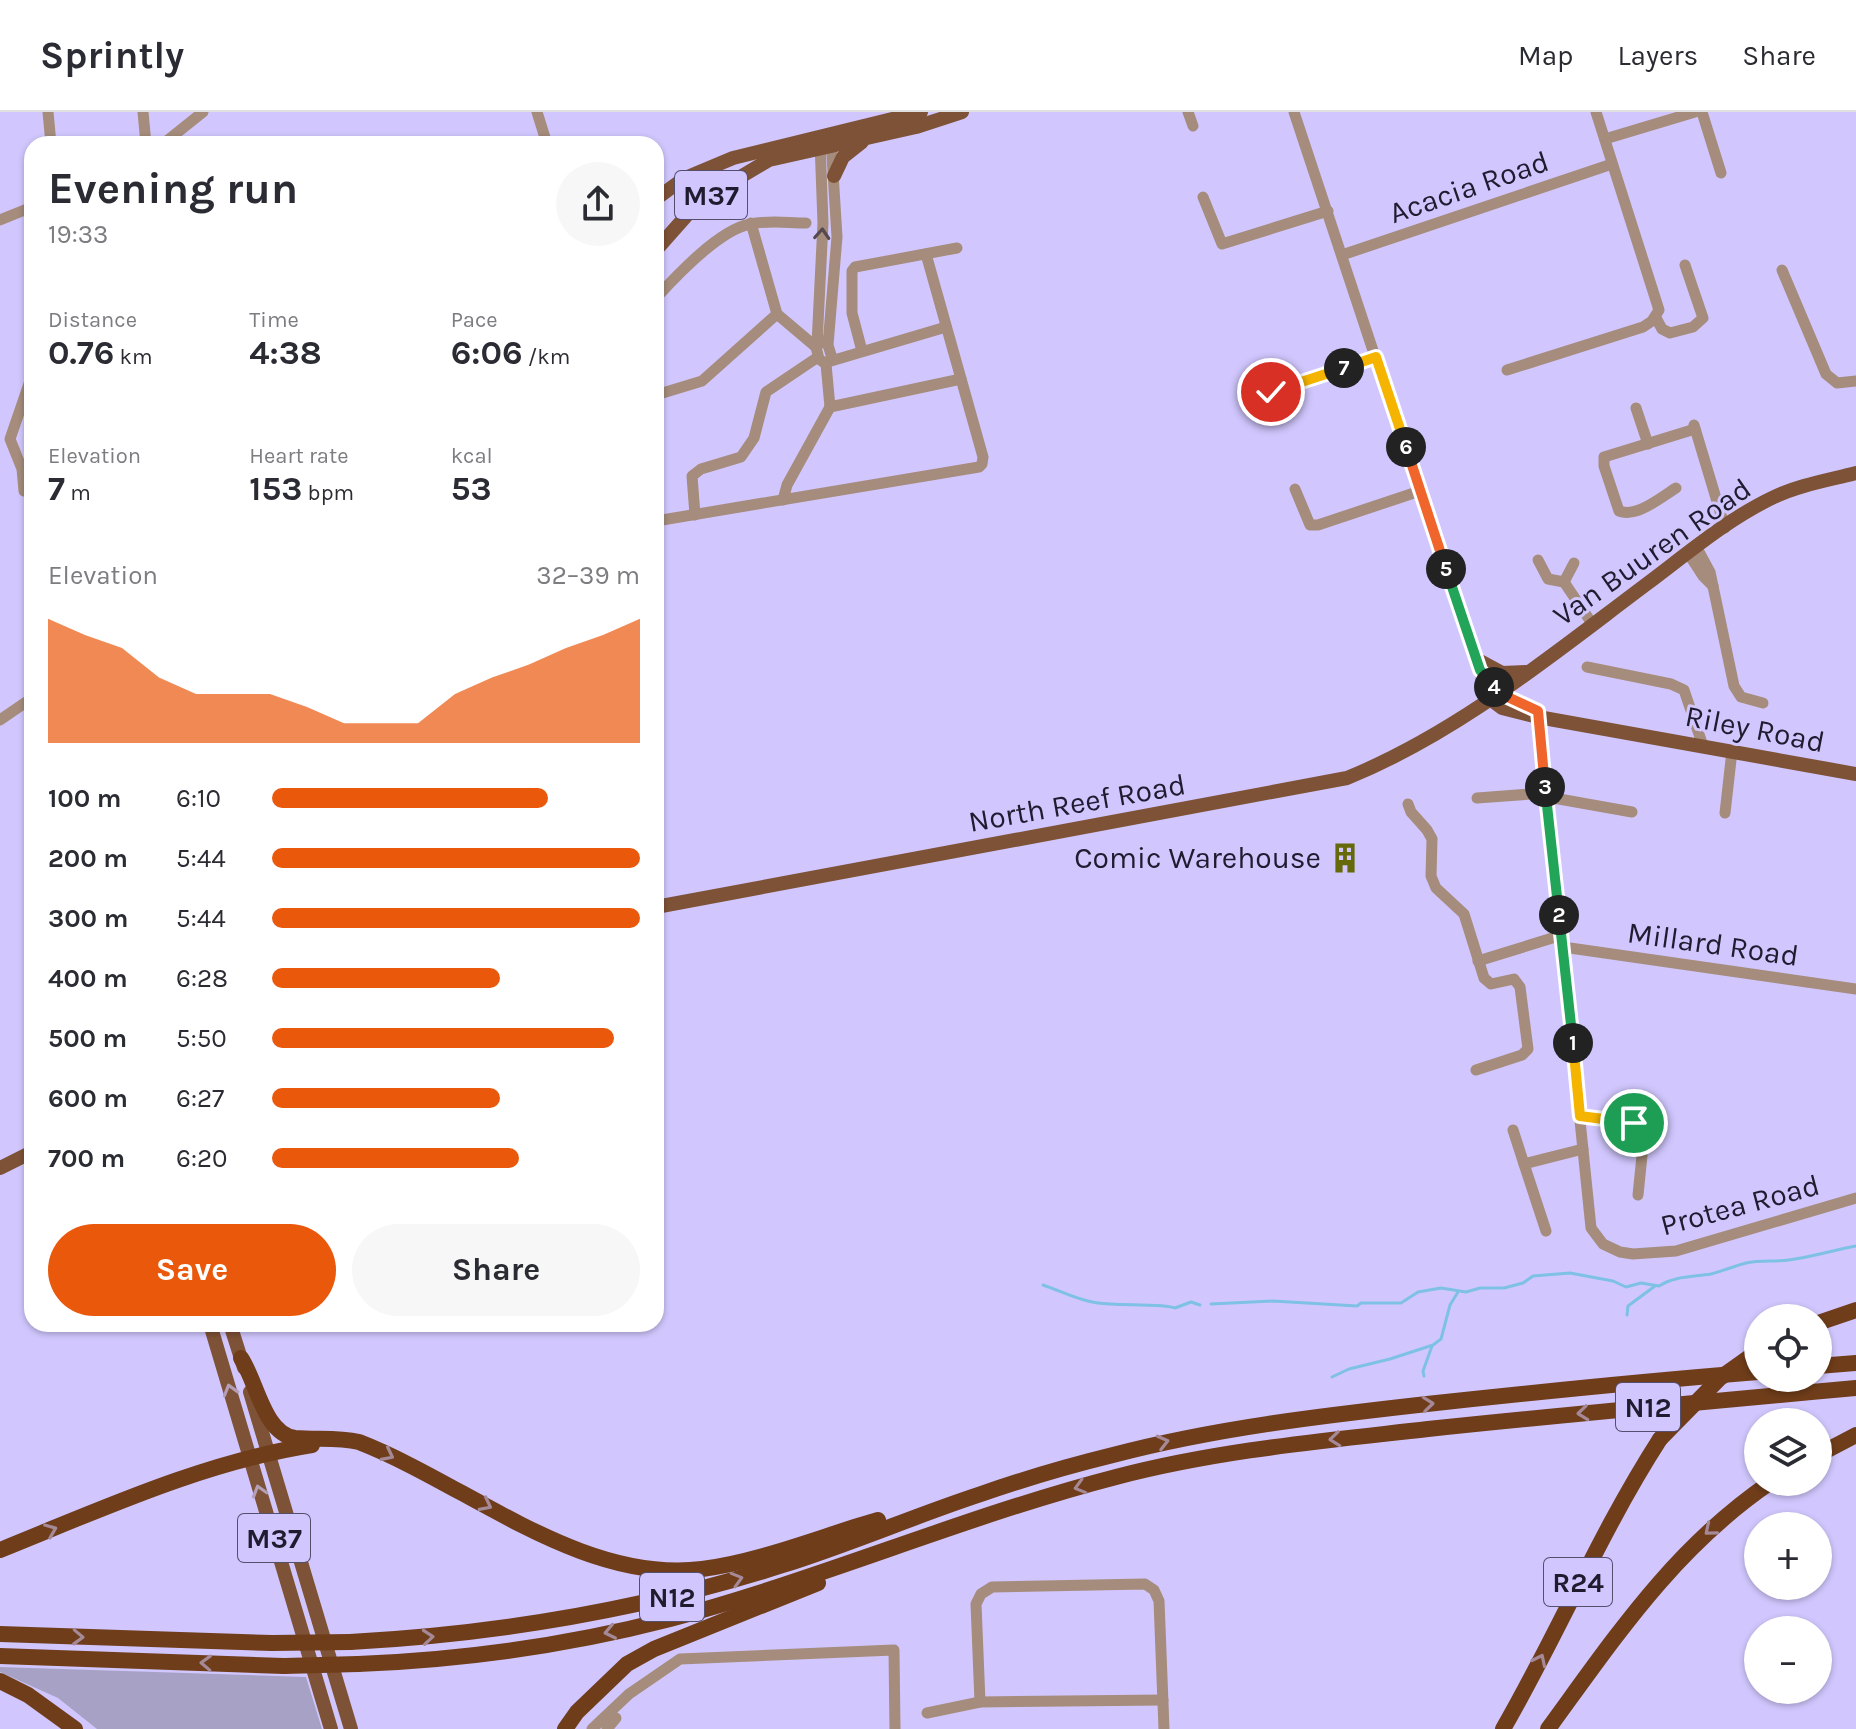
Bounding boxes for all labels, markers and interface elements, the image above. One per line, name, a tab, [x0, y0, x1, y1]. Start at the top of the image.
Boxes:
text: Sprintly	[40, 33, 184, 78]
text: Map	[1518, 39, 1573, 72]
text: Layers	[1617, 39, 1698, 72]
text: Share	[1742, 39, 1816, 72]
street label: Acacia Road	[1384, 143, 1554, 231]
button: share	[556, 162, 640, 246]
text: Evening run	[48, 163, 298, 214]
road number: M37	[675, 171, 747, 219]
text: 19:33	[48, 219, 108, 250]
one-way arrow	[813, 227, 830, 240]
text: Distance	[48, 307, 137, 333]
text: Time	[249, 307, 299, 333]
text: Pace	[451, 307, 498, 333]
text: 0.76	[48, 333, 114, 373]
text: 4:38	[249, 333, 322, 373]
text: 6:06	[451, 333, 523, 373]
text: km	[114, 344, 153, 370]
text: /km	[523, 344, 570, 370]
pin: 7	[1324, 348, 1364, 388]
text: 7	[1339, 355, 1349, 381]
pin	[1237, 358, 1305, 426]
icon: check	[1249, 370, 1293, 414]
pin: 6	[1386, 427, 1426, 467]
text: 6	[1399, 434, 1413, 460]
text: Elevation	[48, 443, 141, 469]
text: Heart rate	[249, 443, 349, 469]
text: kcal	[451, 443, 493, 469]
text: 7	[48, 469, 65, 509]
text: 153	[249, 469, 302, 509]
text: 53	[451, 469, 492, 509]
street label: Van Buuren Road	[1546, 470, 1758, 634]
text: m	[65, 480, 91, 506]
text: bpm	[302, 480, 354, 506]
pin: 5	[1426, 549, 1466, 589]
text: 5	[1440, 556, 1452, 582]
text: Elevation	[48, 560, 158, 591]
text: 32–39 m	[536, 560, 640, 591]
pin: 4	[1474, 667, 1514, 707]
text: 4	[1487, 674, 1501, 700]
street label: Riley Road	[1682, 698, 1828, 760]
street label: North Reef Road	[966, 766, 1188, 840]
pin: 3	[1525, 767, 1565, 807]
text: 3	[1538, 774, 1552, 800]
text: 100 m	[48, 783, 121, 814]
text: 6:10	[176, 783, 221, 814]
place label: Comic Warehouse	[1074, 840, 1321, 876]
building icon: Comic Warehouse	[1328, 841, 1362, 875]
text: 200 m	[48, 843, 128, 874]
text: 5:44	[176, 843, 226, 874]
pin: 2	[1539, 895, 1579, 935]
text: 2	[1552, 902, 1566, 928]
text: 300 m	[48, 903, 128, 934]
text: 5:44	[176, 903, 226, 934]
street label: Millard Road	[1625, 914, 1801, 974]
text: 400 m	[48, 963, 128, 994]
text: 6:28	[176, 963, 228, 994]
text: 500 m	[48, 1023, 127, 1054]
text: 5:50	[176, 1023, 227, 1054]
pin: 1	[1553, 1023, 1593, 1063]
text: 1	[1569, 1030, 1577, 1056]
text: 600 m	[48, 1083, 128, 1114]
text: 6:27	[176, 1083, 224, 1114]
pin	[1600, 1089, 1668, 1157]
icon: arrive	[1612, 1101, 1656, 1145]
text: 700 m	[48, 1143, 125, 1174]
text: 6:20	[176, 1143, 227, 1174]
street label: Protea Road	[1657, 1166, 1823, 1244]
button: Save	[48, 1224, 336, 1316]
button: Share	[352, 1224, 640, 1316]
map controls	[1744, 1304, 1832, 1704]
button: locate	[1744, 1304, 1832, 1392]
road number: N12	[1616, 1383, 1680, 1431]
one-way arrow	[223, 1384, 239, 1398]
one-way arrow	[1422, 1396, 1435, 1413]
one-way arrow	[1576, 1404, 1589, 1421]
button: layers	[1744, 1408, 1832, 1496]
one-way arrow	[1328, 1431, 1341, 1448]
one-way arrow	[1156, 1435, 1170, 1452]
one-way arrow	[379, 1445, 394, 1461]
one-way arrow	[1073, 1478, 1087, 1494]
one-way arrow	[252, 1484, 268, 1498]
one-way arrow	[478, 1495, 493, 1511]
button: +	[1744, 1512, 1832, 1600]
road number: M37	[238, 1514, 310, 1562]
one-way arrow	[1704, 1520, 1719, 1535]
one-way arrow	[43, 1523, 57, 1539]
road number: R24	[1544, 1558, 1612, 1606]
one-way arrow	[730, 1571, 744, 1588]
road number: N12	[640, 1573, 704, 1621]
button: −	[1744, 1616, 1832, 1704]
one-way arrow	[604, 1623, 617, 1640]
one-way arrow	[72, 1628, 85, 1645]
one-way arrow	[422, 1629, 435, 1646]
one-way arrow	[1530, 1654, 1546, 1669]
one-way arrow	[199, 1655, 212, 1672]

